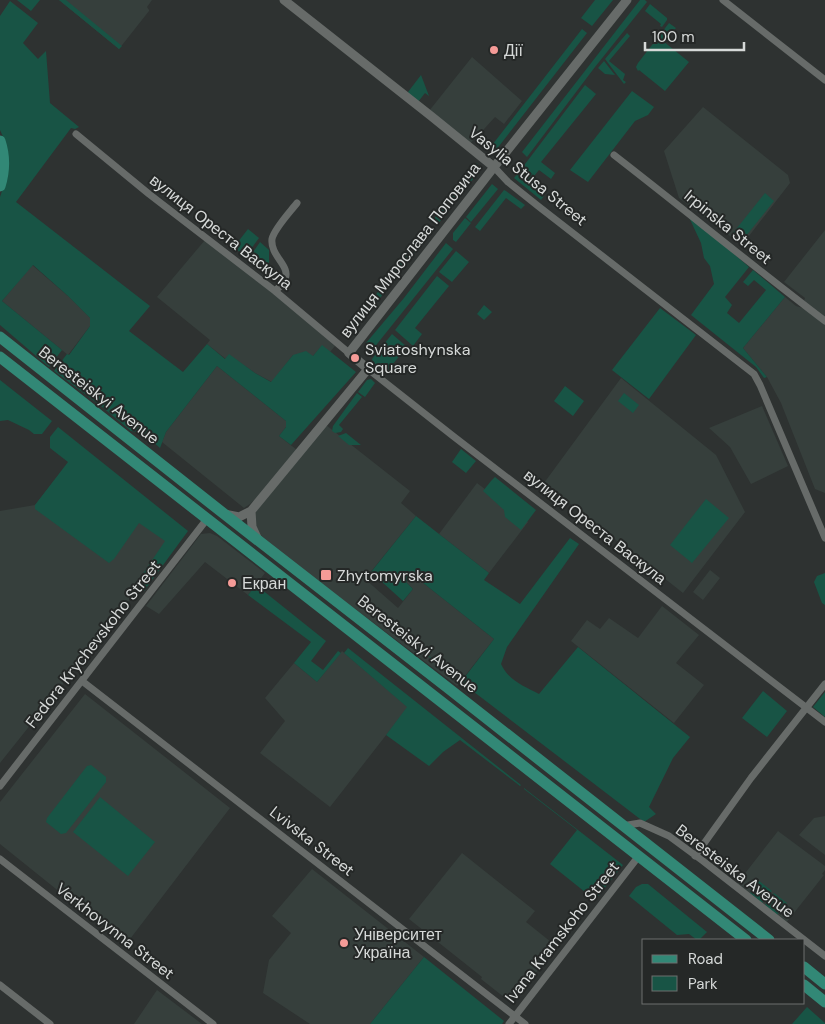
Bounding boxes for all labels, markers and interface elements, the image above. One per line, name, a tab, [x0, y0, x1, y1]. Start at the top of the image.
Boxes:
scale bar	[645, 20, 744, 52]
text: 100 m	[652, 27, 695, 47]
place label: Дії	[504, 40, 523, 61]
marker: Дії	[488, 44, 500, 56]
street label: Vasylia Stusa Street	[464, 122, 592, 230]
street label: вулиця Мирослава Поповича	[335, 158, 485, 342]
street label: вулиця Ореста Васкула	[145, 170, 297, 294]
street label: Irpinska Street	[680, 185, 776, 269]
place label: Sviatoshynska Square	[365, 339, 470, 378]
street label: Beresteiskyi Avenue	[34, 341, 164, 449]
marker: Sviatoshynska Square	[349, 352, 361, 364]
street label: вулиця Ореста Васкула	[519, 465, 671, 589]
street label: Fedora Krychevskoho Street	[21, 556, 165, 732]
place label: Zhytomyrska	[337, 565, 433, 586]
marker: Zhytomyrska	[319, 568, 333, 582]
place label: Екран	[242, 573, 286, 594]
marker: Екран	[226, 577, 238, 589]
street label: Beresteiskyi Avenue	[353, 590, 483, 698]
street label: Lvivska Street	[265, 801, 359, 881]
street label: Beresteiska Avenue	[671, 819, 799, 923]
street label: Ivana Kramskoho Street	[500, 857, 624, 1007]
street label: Verkhovynna Street	[51, 878, 179, 984]
place label: Університет Україна	[354, 924, 442, 963]
marker: Університет Україна	[338, 937, 350, 949]
legend	[642, 939, 805, 1004]
text: Road	[688, 949, 723, 969]
text: Park	[688, 974, 718, 994]

